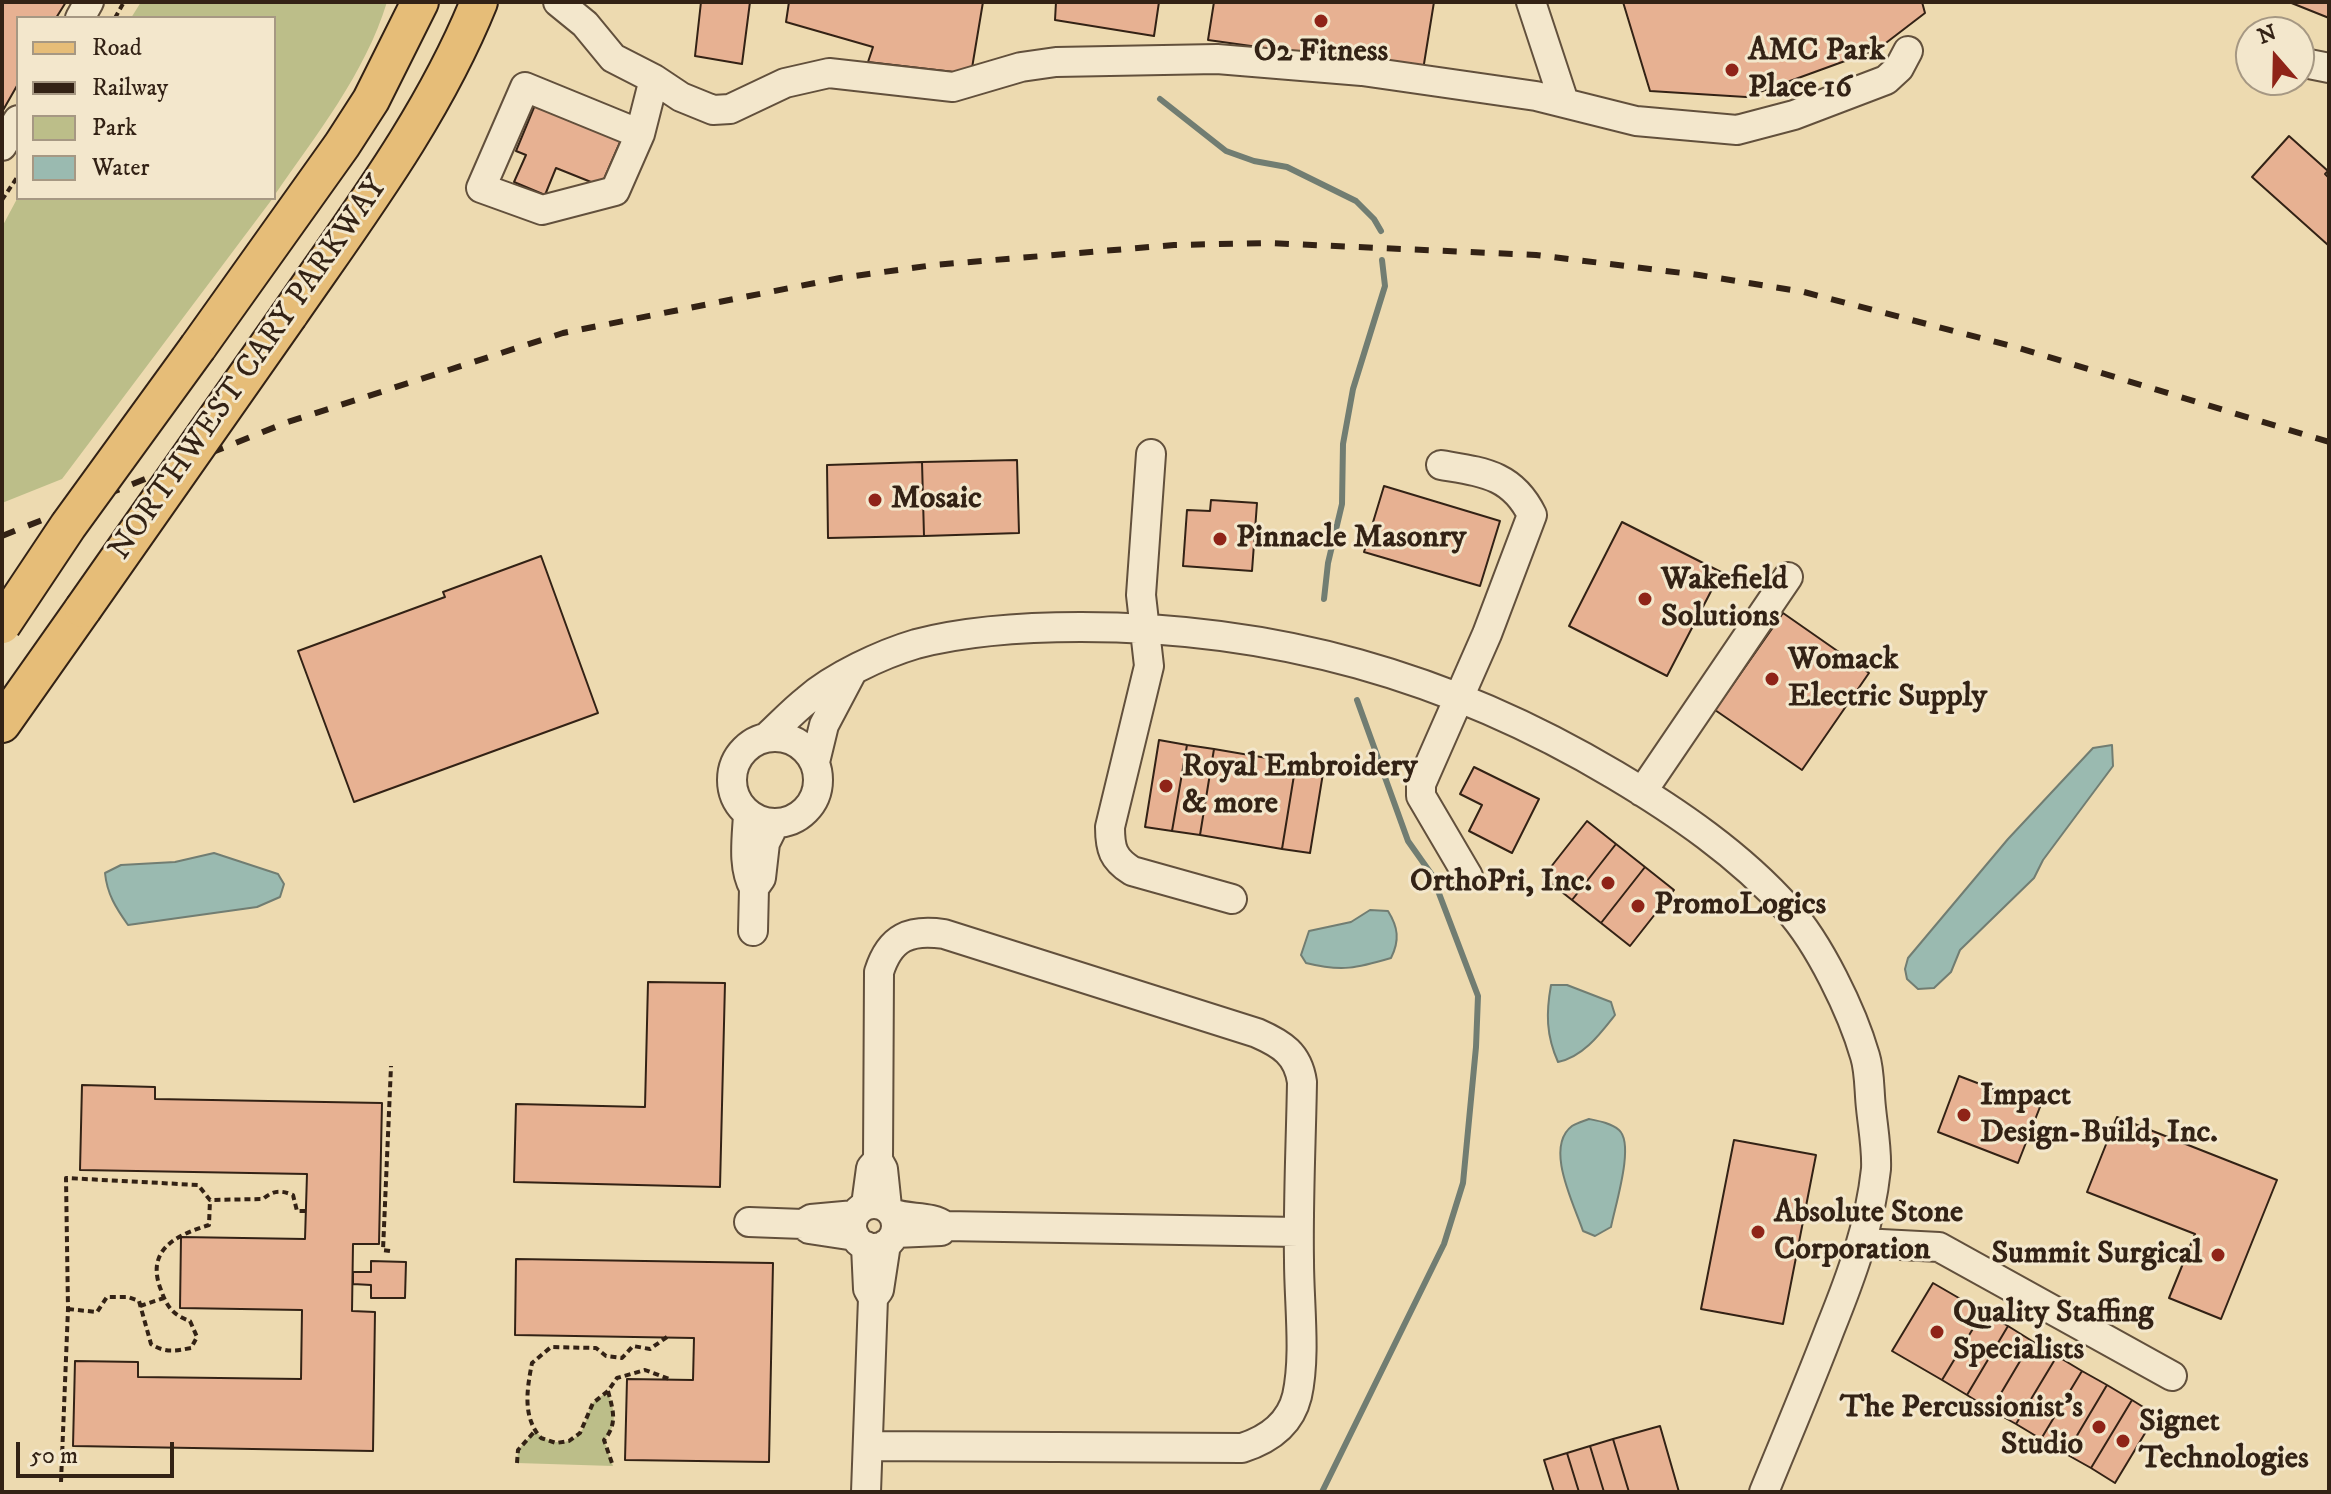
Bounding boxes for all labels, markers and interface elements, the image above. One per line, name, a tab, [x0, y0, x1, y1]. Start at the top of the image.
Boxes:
marker: O2 Fitness	[1312, 12, 1330, 30]
legend	[16, 16, 276, 200]
north arrow	[2235, 16, 2315, 96]
text: N	[2254, 19, 2280, 51]
text: Road	[92, 33, 142, 63]
place label: AMC Park Place 16	[1748, 33, 1885, 108]
place label: O2 Fitness	[1254, 34, 1388, 72]
marker: AMC Park Place 16	[1723, 61, 1741, 79]
text: Railway	[92, 73, 168, 103]
text: Park	[92, 113, 137, 143]
text: Water	[92, 153, 149, 183]
street label: NORTHWEST CARY PARKWAY	[102, 170, 398, 568]
place label: Mosaic	[891, 481, 982, 519]
marker: Mosaic	[866, 491, 884, 509]
place label: Pinnacle Masonry	[1236, 520, 1466, 558]
marker: Pinnacle Masonry	[1211, 530, 1229, 548]
place label: Wakefield Solutions	[1661, 562, 1788, 637]
marker: Wakefield Solutions	[1636, 590, 1654, 608]
place label: Womack Electric Supply	[1788, 642, 1987, 717]
marker: Womack Electric Supply	[1763, 670, 1781, 688]
place label: Royal Embroidery & more	[1182, 749, 1417, 824]
marker: Royal Embroidery & more	[1157, 777, 1175, 795]
place label: OrthoPri, Inc.	[1410, 864, 1592, 902]
marker: OrthoPri, Inc.	[1599, 874, 1617, 892]
place label: PromoLogics	[1654, 887, 1826, 925]
marker: PromoLogics	[1629, 897, 1647, 915]
place label: Impact Design-Build, Inc.	[1980, 1078, 2218, 1153]
marker: Impact Design-Build, Inc.	[1955, 1106, 1973, 1124]
place label: Absolute Stone Corporation	[1774, 1195, 1963, 1270]
marker: Absolute Stone Corporation	[1749, 1223, 1767, 1241]
place label: Summit Surgical	[1991, 1236, 2202, 1274]
marker: Summit Surgical	[2209, 1246, 2227, 1264]
place label: Quality Staffing Specialists	[1953, 1295, 2154, 1370]
marker: Quality Staffing Specialists	[1928, 1323, 1946, 1341]
place label: The Percussionist's Studio	[1840, 1390, 2083, 1465]
place label: Signet Technologies	[2139, 1404, 2309, 1479]
marker: The Percussionist's Studio	[2090, 1418, 2108, 1436]
scale bar	[20, 1426, 178, 1476]
marker: Signet Technologies	[2114, 1432, 2132, 1450]
text: 50 m	[30, 1441, 78, 1471]

